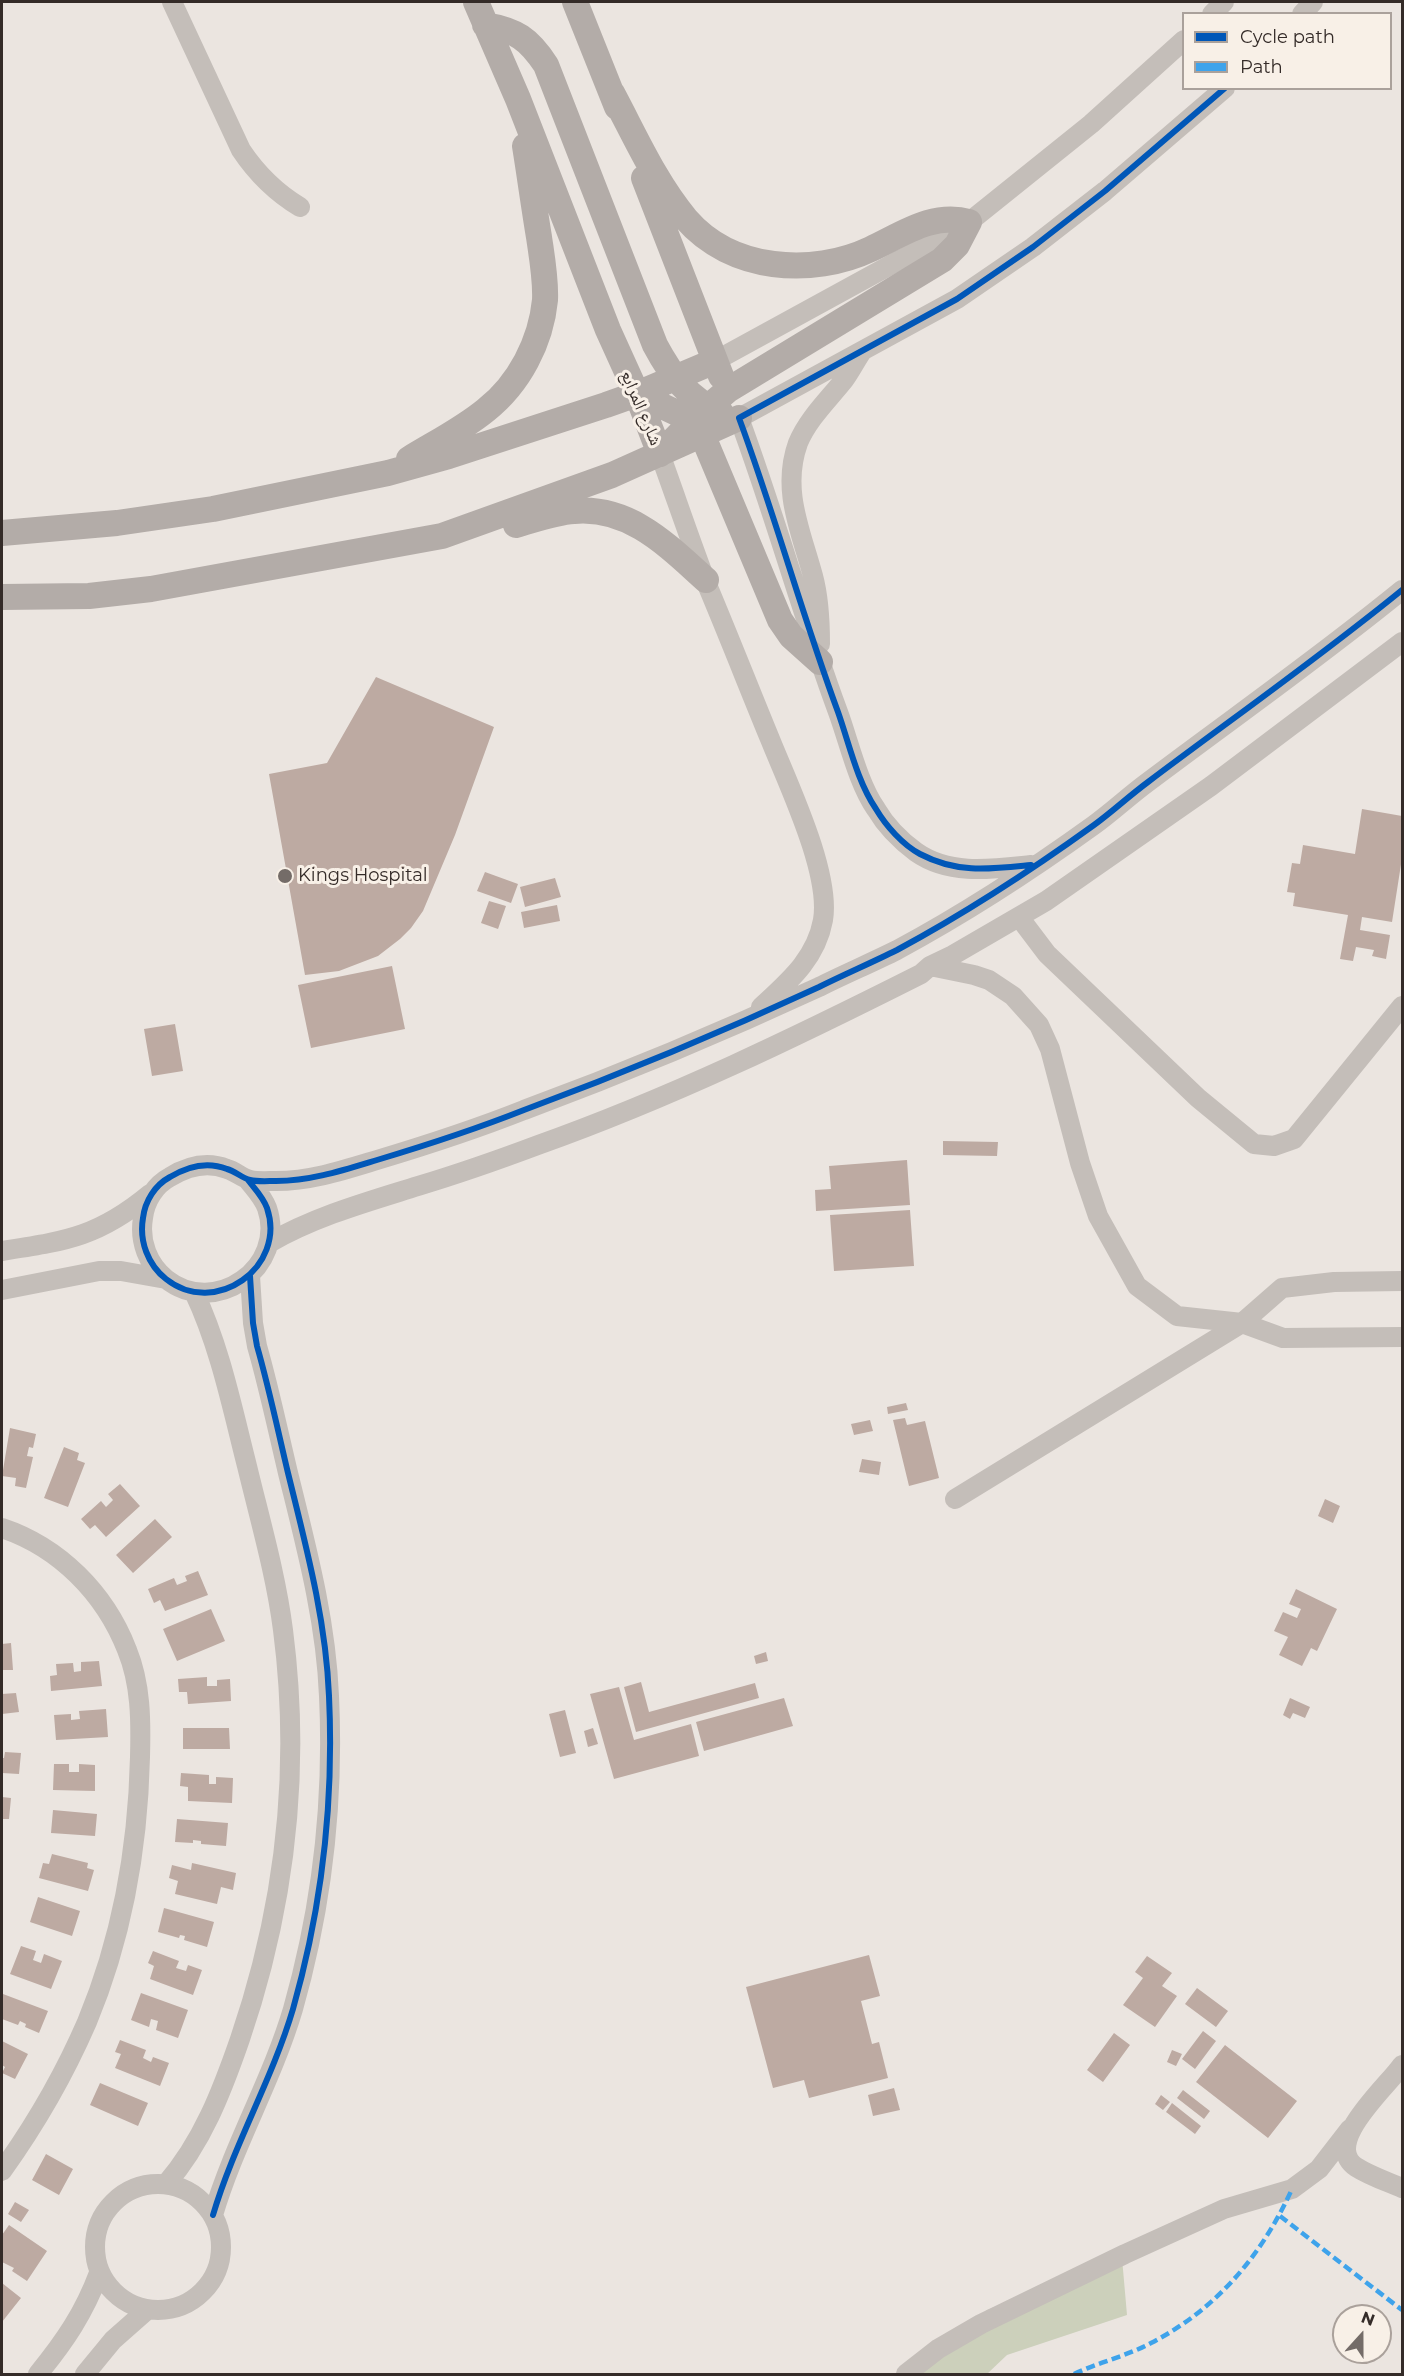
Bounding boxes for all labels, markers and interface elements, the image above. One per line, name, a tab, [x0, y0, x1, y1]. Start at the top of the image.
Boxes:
legend	[1182, 12, 1392, 90]
text: Cycle path	[1240, 26, 1335, 48]
text: Path	[1240, 56, 1283, 78]
street label: شارع المرابع	[616, 367, 666, 449]
place label: Kings Hospital	[298, 865, 428, 887]
marker: Kings Hospital	[276, 867, 294, 885]
north arrow	[1332, 2304, 1392, 2364]
text: N	[1358, 2307, 1377, 2330]

